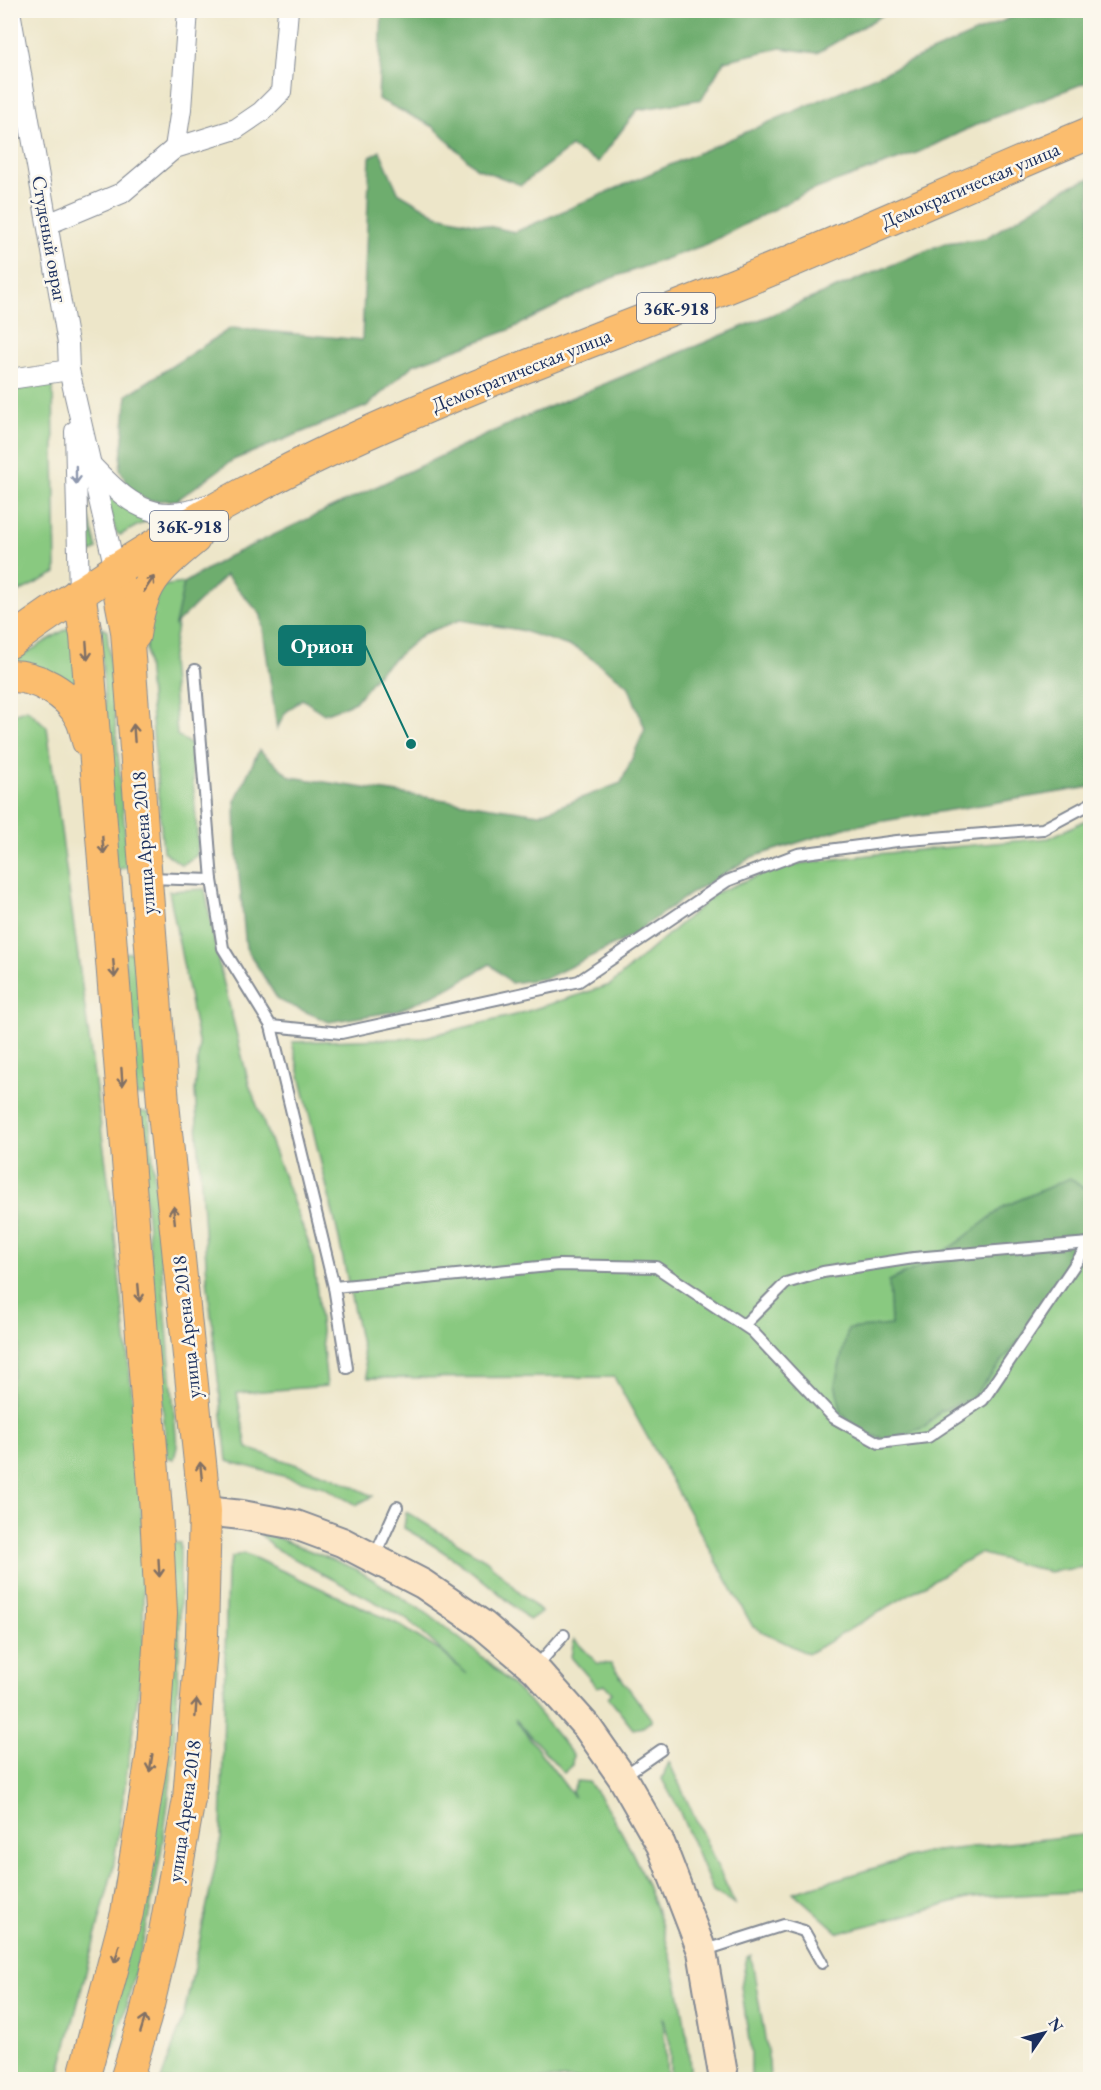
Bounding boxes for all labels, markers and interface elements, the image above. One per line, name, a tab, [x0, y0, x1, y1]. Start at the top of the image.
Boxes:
street label: Демократическая улица	[877, 136, 1063, 234]
street label: Студеный овраг	[26, 174, 74, 304]
road number: 36К-918	[637, 293, 715, 323]
street label: Демократическая улица	[427, 322, 615, 418]
one-way arrow	[70, 464, 82, 484]
road number: 36К-918	[150, 511, 228, 541]
one-way arrow	[143, 577, 155, 593]
callout: Орион	[279, 626, 365, 665]
text: Орион	[291, 632, 353, 659]
one-way arrow	[82, 640, 93, 660]
one-way arrow	[129, 723, 140, 743]
street label: улица Арена 2018	[125, 771, 161, 915]
one-way arrow	[98, 834, 109, 854]
one-way arrow	[109, 959, 120, 978]
one-way arrow	[117, 1067, 128, 1087]
one-way arrow	[169, 1205, 180, 1225]
street label: улица Арена 2018	[166, 1254, 206, 1400]
one-way arrow	[134, 1282, 145, 1302]
one-way arrow	[195, 1462, 206, 1482]
one-way arrow	[153, 1558, 164, 1577]
one-way arrow	[191, 1698, 202, 1718]
street label: улица Арена 2018	[161, 1738, 207, 1884]
one-way arrow	[145, 1752, 156, 1772]
one-way arrow	[110, 1945, 122, 1964]
north arrow	[1014, 2003, 1074, 2063]
text: N	[1044, 2013, 1068, 2036]
one-way arrow	[138, 2015, 149, 2034]

